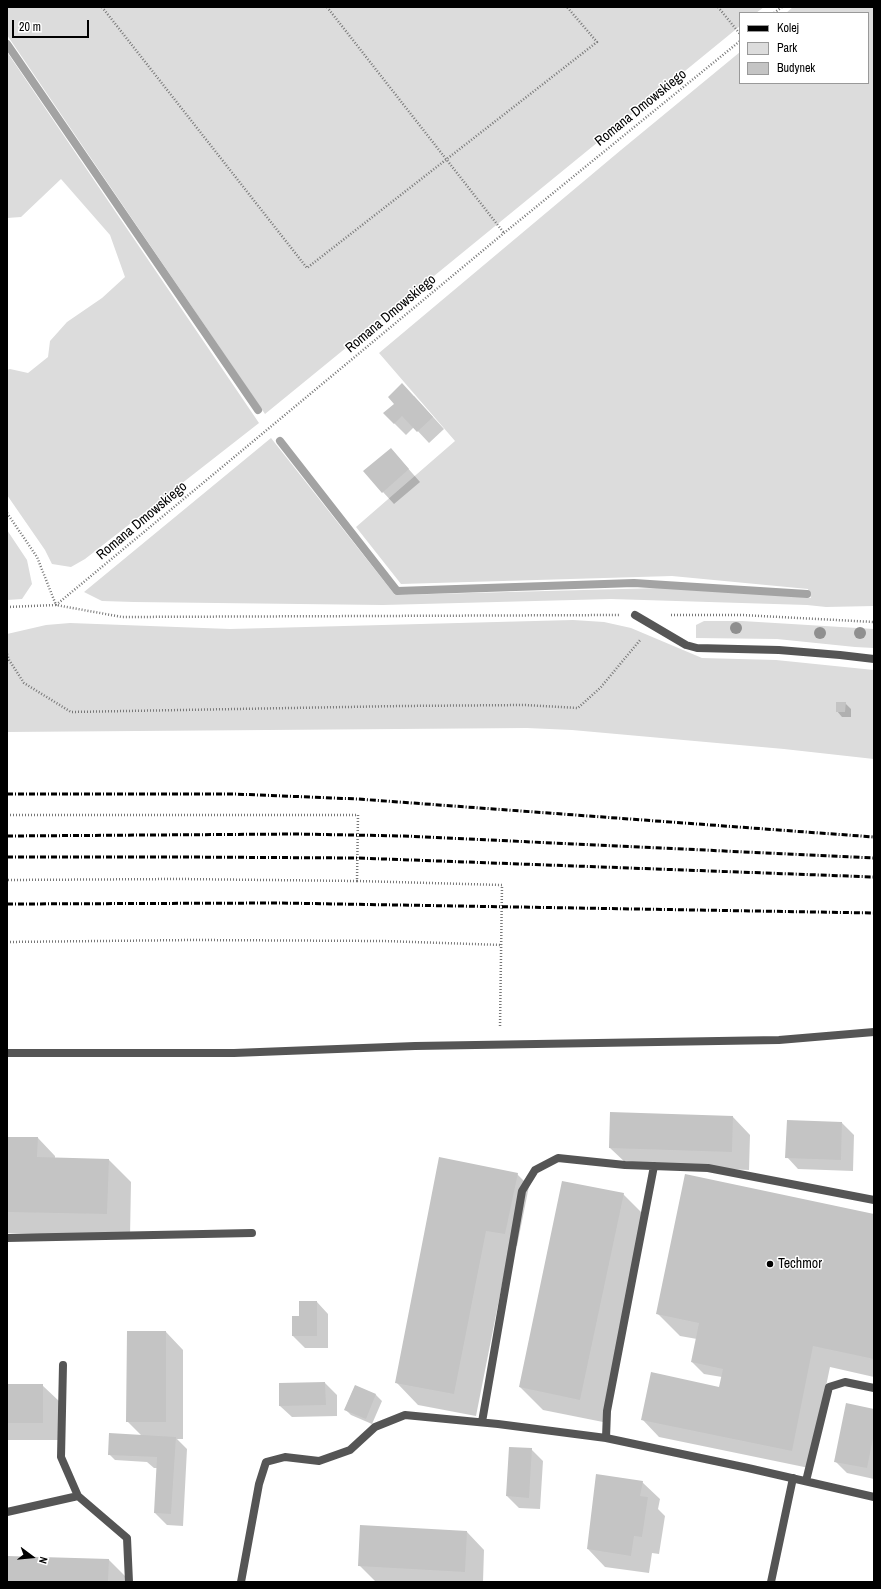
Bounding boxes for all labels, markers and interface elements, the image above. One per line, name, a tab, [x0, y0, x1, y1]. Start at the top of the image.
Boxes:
scale bar	[14, 12, 91, 38]
legend	[739, 12, 869, 84]
text: 20 m	[19, 19, 41, 35]
text: Kolej	[777, 20, 799, 36]
text: Park	[777, 40, 797, 56]
text: Budynek	[777, 60, 815, 76]
street label: Romana Dmowskiego	[592, 66, 690, 150]
street label: Romana Dmowskiego	[342, 271, 440, 357]
street label: Romana Dmowskiego	[93, 478, 191, 564]
place label: Techmor	[778, 1256, 822, 1272]
marker: Techmor	[765, 1259, 775, 1269]
north arrow	[12, 1537, 52, 1577]
text: N	[36, 1555, 51, 1565]

